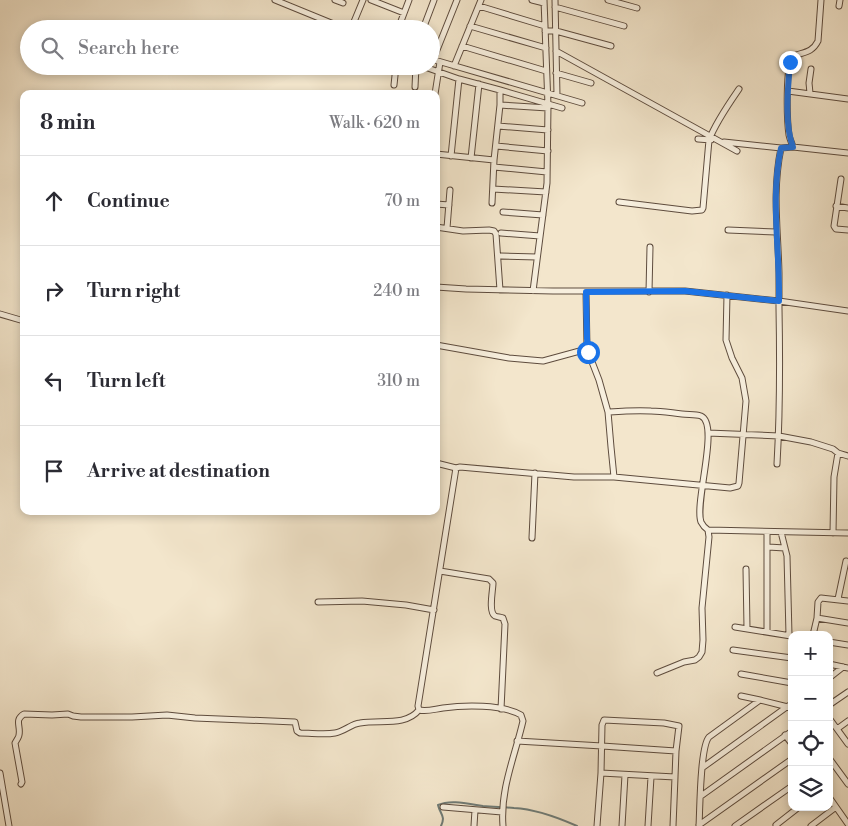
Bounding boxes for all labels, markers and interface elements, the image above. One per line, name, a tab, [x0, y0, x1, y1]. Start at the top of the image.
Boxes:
search box	[20, 20, 440, 75]
icon: search	[38, 34, 66, 62]
text: Search here	[78, 36, 179, 60]
route end	[779, 51, 802, 74]
text: 8 min	[40, 110, 95, 136]
text: Walk · 620 m	[329, 113, 420, 133]
icon: ahead	[40, 187, 68, 215]
text: Continue	[87, 189, 170, 213]
text: 70 m	[384, 191, 420, 211]
icon: right	[40, 277, 68, 305]
text: Turn right	[87, 279, 180, 303]
text: 240 m	[373, 281, 420, 301]
route start	[577, 341, 600, 364]
icon: left	[40, 367, 68, 395]
text: Turn left	[87, 369, 166, 393]
text: 310 m	[377, 371, 420, 391]
icon: arrive	[40, 457, 68, 485]
text: Arrive at destination	[87, 459, 270, 483]
map controls	[788, 631, 833, 811]
button: +	[788, 631, 833, 676]
button: −	[788, 676, 833, 721]
button: locate	[788, 721, 833, 766]
button: layers	[788, 766, 833, 811]

